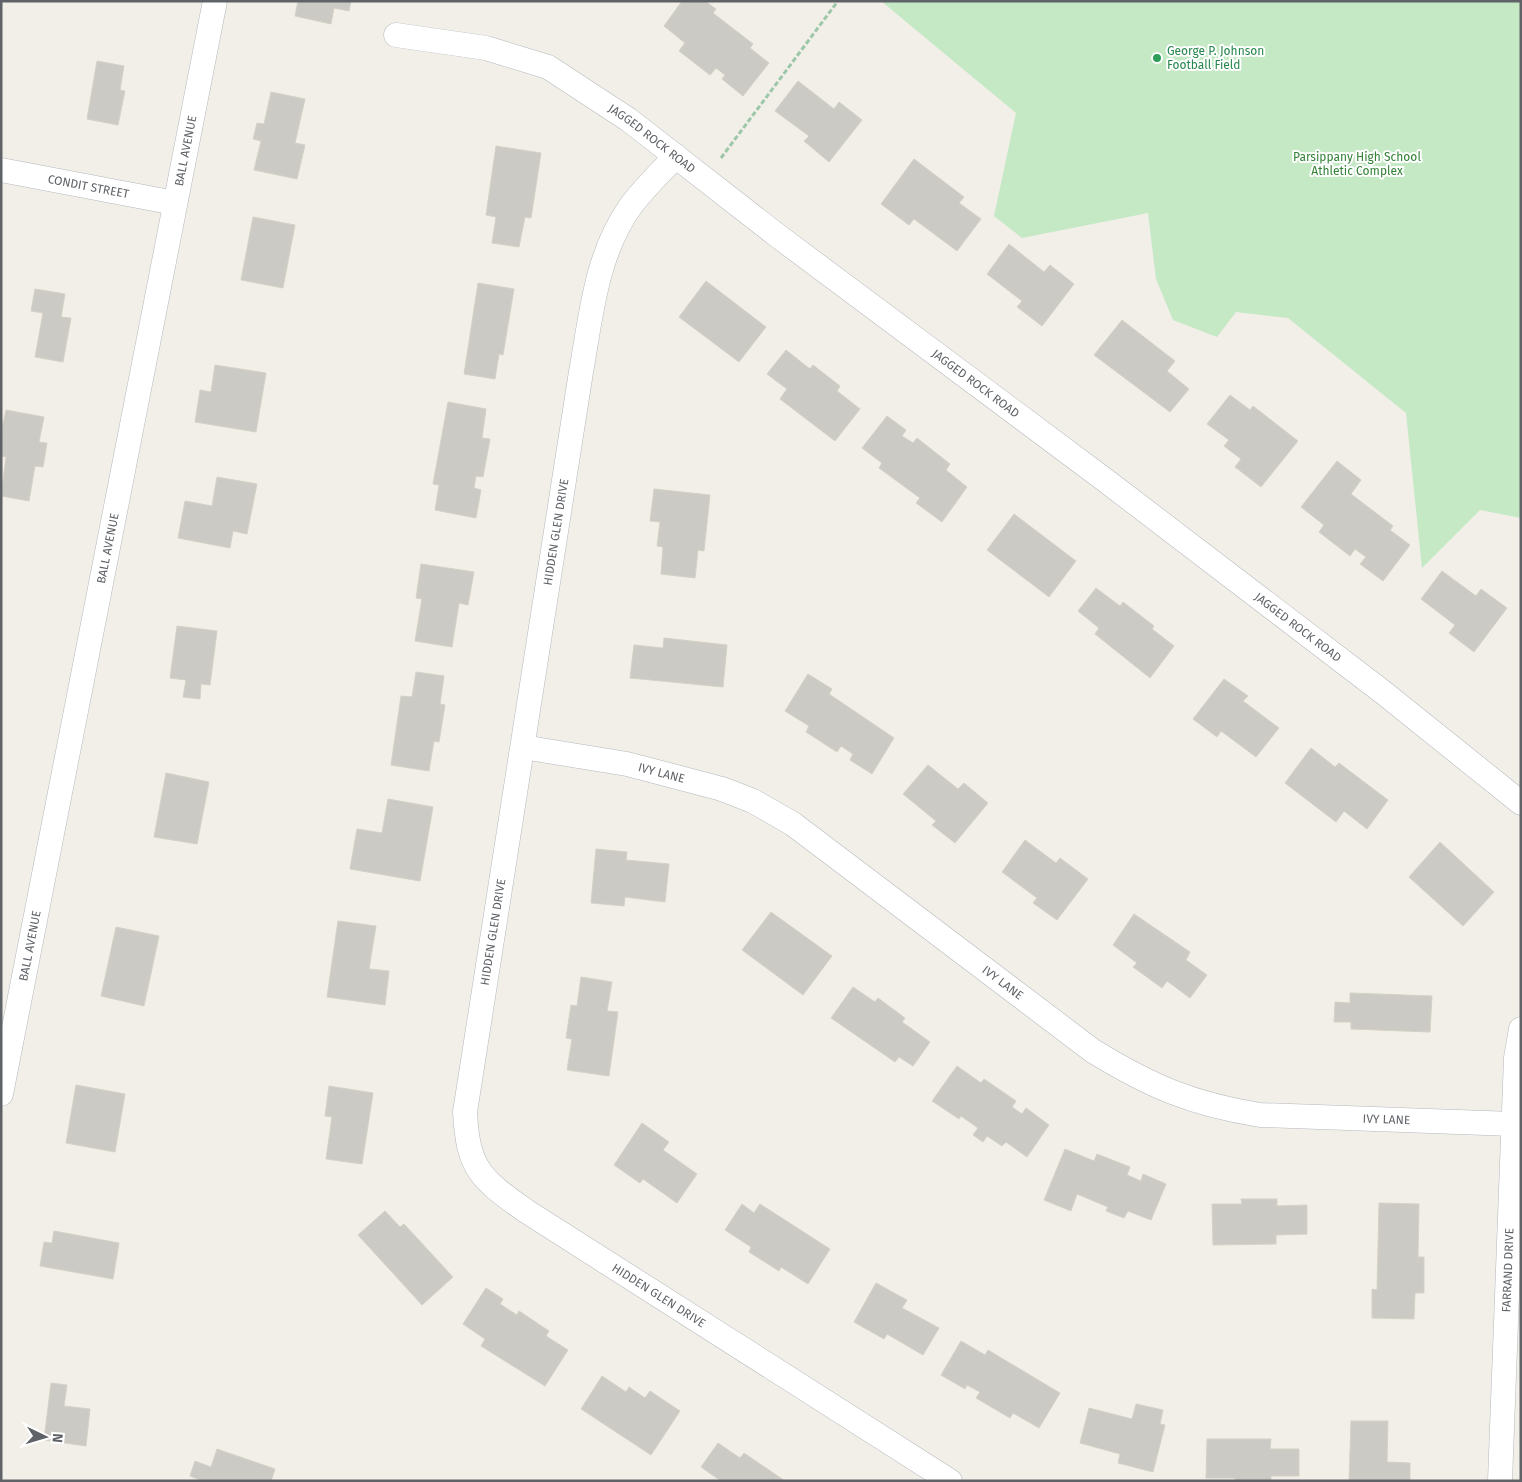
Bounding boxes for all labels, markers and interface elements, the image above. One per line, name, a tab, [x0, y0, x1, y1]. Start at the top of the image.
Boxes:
place label: George P. Johnson Football Field	[1167, 44, 1264, 72]
marker: George P. Johnson Football Field	[1151, 52, 1163, 64]
street label: JAGGED ROCK ROAD	[606, 101, 698, 176]
street label: BALL AVENUE	[172, 114, 199, 187]
park label: Parsippany High School Athletic Complex	[1293, 150, 1421, 178]
street label: CONDIT STREET	[47, 172, 131, 201]
street label: JAGGED ROCK ROAD	[929, 346, 1022, 421]
street label: HIDDEN GLEN DRIVE	[541, 478, 571, 586]
street label: BALL AVENUE	[94, 512, 122, 585]
street label: JAGGED ROCK ROAD	[1252, 590, 1344, 665]
street label: IVY LANE	[637, 760, 686, 786]
street label: HIDDEN GLEN DRIVE	[478, 878, 508, 986]
street label: BALL AVENUE	[16, 909, 44, 982]
street label: IVY LANE	[980, 963, 1026, 1003]
street label: IVY LANE	[1362, 1112, 1410, 1127]
street label: FARRAND DRIVE	[1499, 1228, 1517, 1313]
street label: HIDDEN GLEN DRIVE	[610, 1261, 708, 1330]
north arrow	[20, 1412, 70, 1462]
text: N	[49, 1433, 66, 1443]

